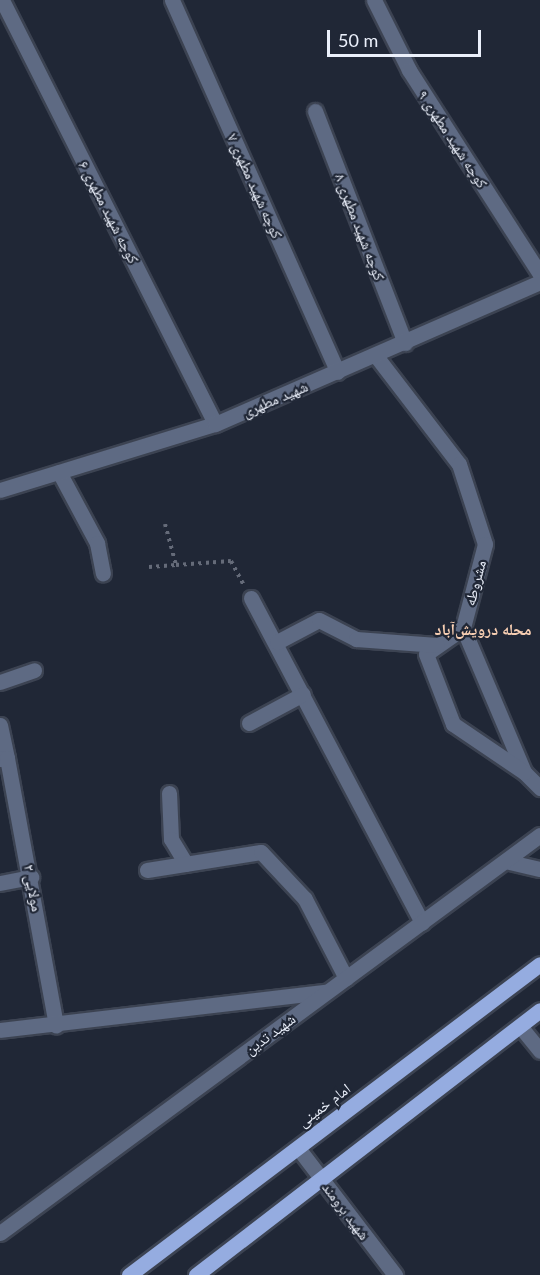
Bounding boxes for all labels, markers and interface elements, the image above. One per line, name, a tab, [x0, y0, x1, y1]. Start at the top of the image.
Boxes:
scale bar	[330, 18, 484, 56]
text: 50 m	[338, 29, 378, 51]
street label: کوچه شهید مطهری ۹	[415, 87, 491, 191]
street label: کوچه شهید مطهری ۷	[224, 131, 286, 241]
street label: کوچه شهید مطهری ۶	[75, 157, 143, 267]
street label: کوچه شهید مطهری ۸	[331, 171, 389, 283]
street label: شهید مطهری	[240, 377, 310, 421]
street label: مشروطه	[460, 558, 490, 608]
district label: محله درویش‌آباد	[435, 619, 531, 639]
street label: مولایی ۲	[20, 863, 46, 913]
street label: شهید تدین	[241, 1010, 299, 1058]
street label: امام خمینی	[294, 1079, 354, 1131]
street label: شهید برومند	[319, 1179, 373, 1243]

